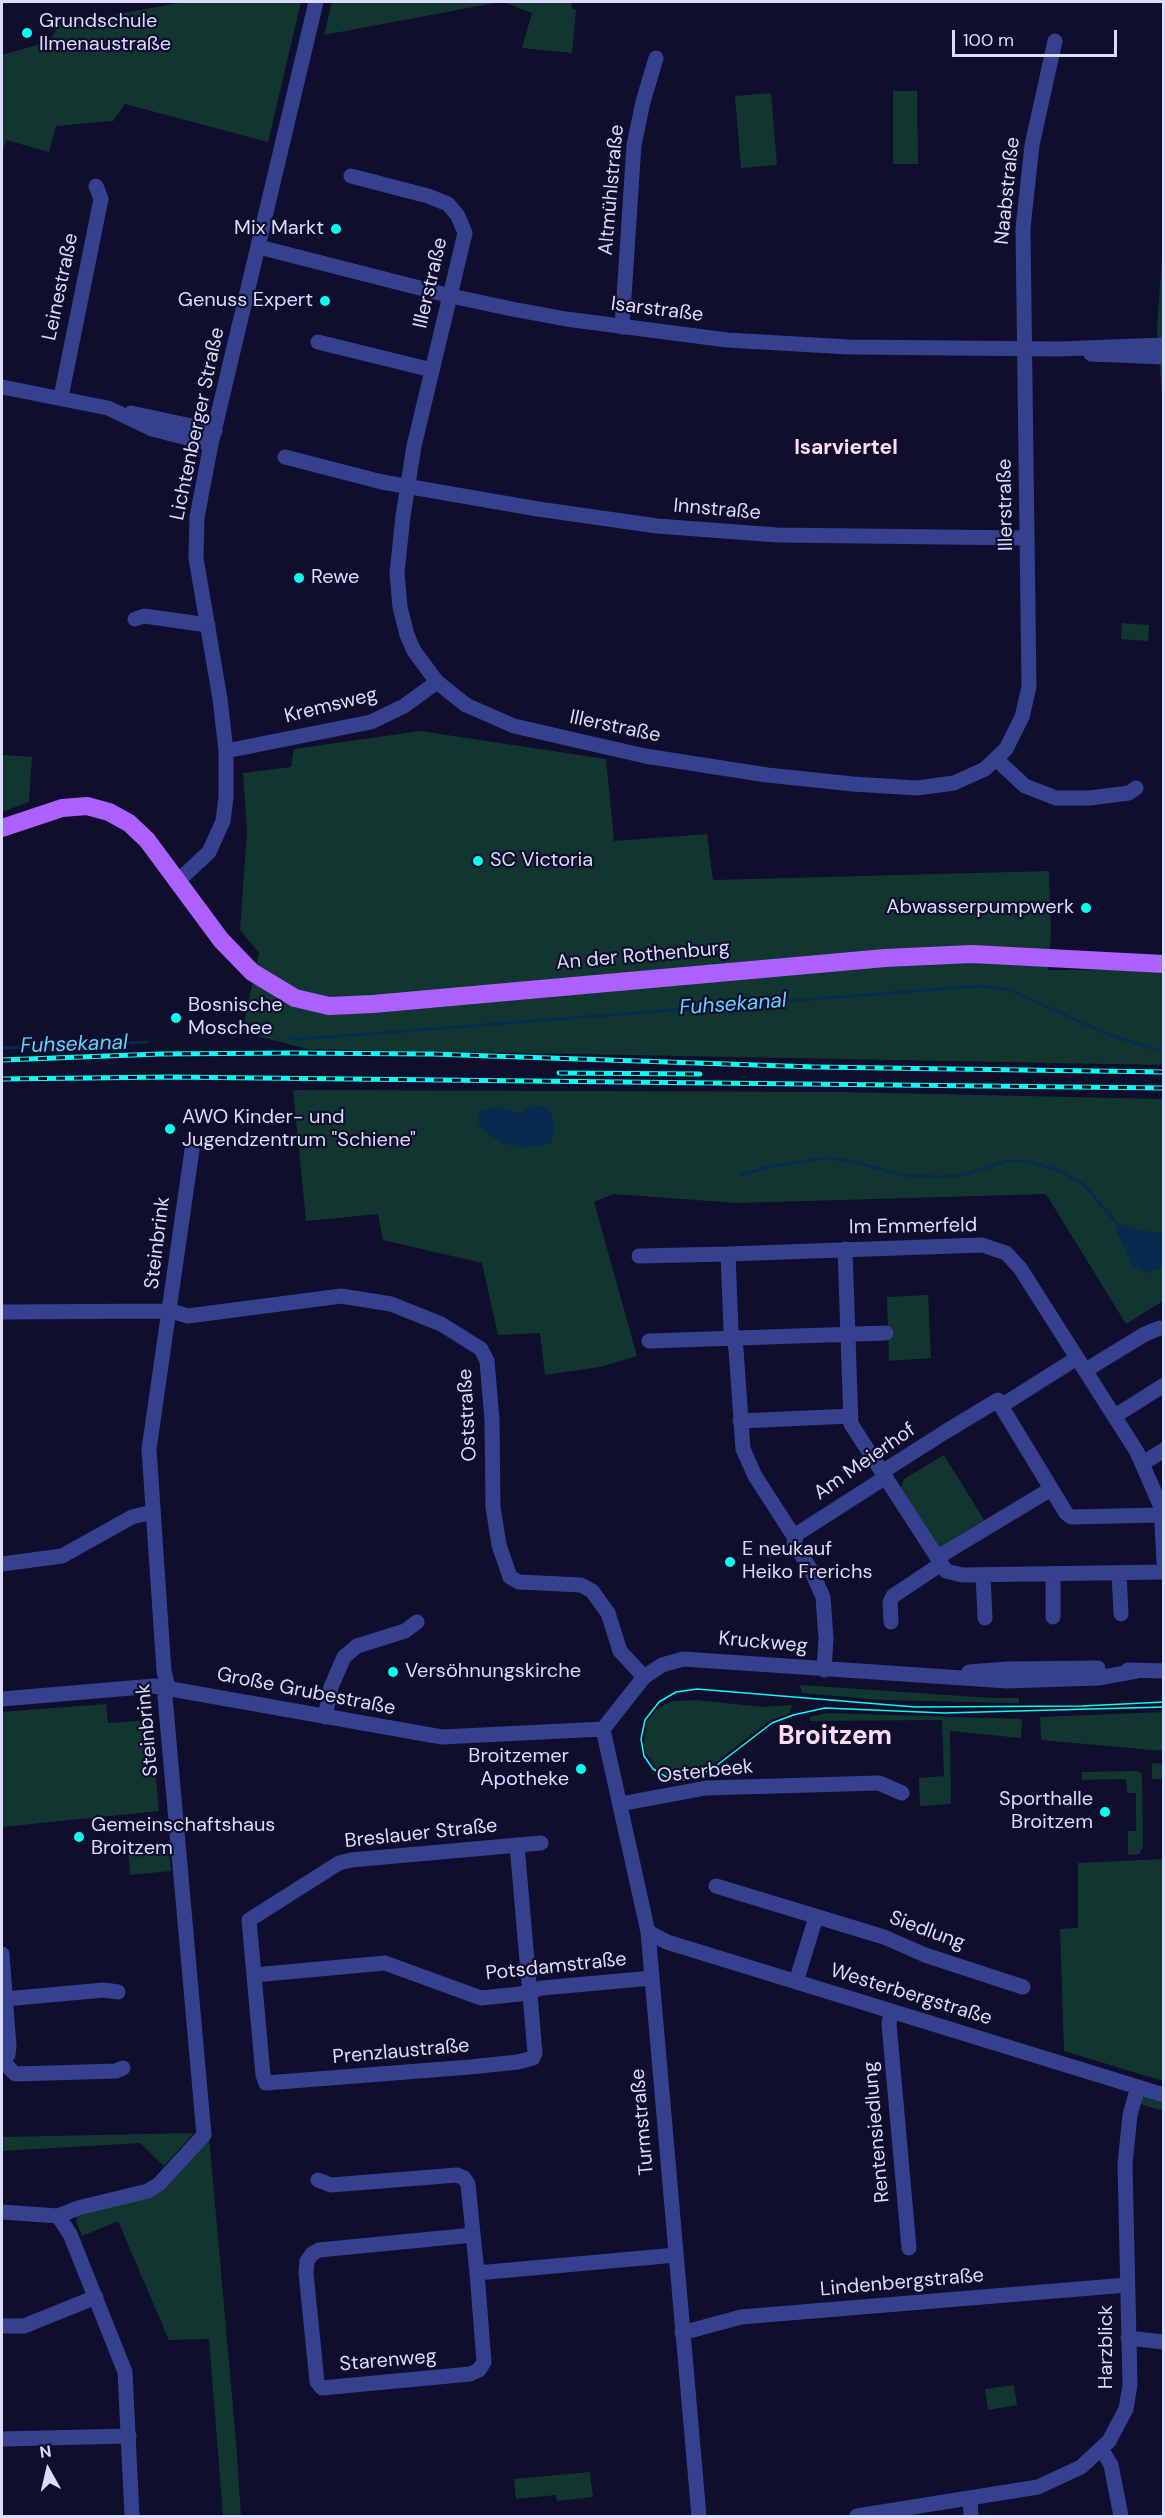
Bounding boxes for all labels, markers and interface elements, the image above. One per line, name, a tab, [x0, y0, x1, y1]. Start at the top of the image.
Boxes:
place label: Grundschule Ilmenaustraße	[39, 10, 171, 57]
scale bar	[955, 18, 1120, 56]
marker: Grundschule Ilmenaustraße	[20, 26, 34, 40]
text: 100 m	[963, 28, 1014, 52]
street label: Altmühlstraße	[594, 124, 630, 256]
street label: Naabstraße	[990, 136, 1026, 246]
place label: Mix Markt	[234, 217, 324, 241]
marker: Mix Markt	[329, 222, 343, 236]
street label: Leinestraße	[38, 231, 84, 343]
street label: Illerstraße	[409, 235, 453, 331]
place label: Genuss Expert	[178, 289, 313, 313]
street label: Isarstraße	[609, 292, 705, 328]
marker: Genuss Expert	[318, 294, 332, 308]
street label: Lichtenberger Straße	[166, 325, 230, 523]
district label: Isarviertel	[794, 435, 898, 461]
street label: Illerstraße	[993, 459, 1019, 551]
street label: Innstraße	[672, 494, 762, 526]
place label: Rewe	[311, 566, 359, 590]
marker: Rewe	[292, 571, 306, 585]
street label: Kremsweg	[282, 683, 380, 729]
street label: Illerstraße	[567, 706, 663, 748]
place label: SC Victoria	[490, 849, 593, 873]
marker: SC Victoria	[471, 854, 485, 868]
place label: Abwasserpumpwerk	[886, 896, 1074, 920]
marker: Abwasserpumpwerk	[1079, 901, 1093, 915]
street label: An der Rothenburg	[555, 936, 731, 976]
water label: Fuhsekanal	[678, 989, 788, 1021]
place label: Bosnische Moschee	[188, 994, 283, 1041]
marker: Bosnische Moschee	[169, 1011, 183, 1025]
water label: Fuhsekanal	[20, 1031, 128, 1059]
place label: AWO Kinder- und Jugendzentrum "Schiene"	[182, 1106, 416, 1153]
marker: AWO Kinder- und Jugendzentrum "Schiene"	[163, 1122, 177, 1136]
street label: Steinbrink	[140, 1195, 176, 1291]
street label: Im Emmerfeld	[849, 1214, 977, 1240]
street label: Oststraße	[454, 1368, 482, 1462]
street label: Am Meierhof	[810, 1418, 920, 1506]
place label: E neukauf Heiko Frerichs	[742, 1538, 873, 1585]
marker: E neukauf Heiko Frerichs	[723, 1555, 737, 1569]
street label: Kruckweg	[717, 1627, 809, 1659]
place label: Versöhnungskirche	[405, 1660, 581, 1684]
street label: Große Grubestraße	[215, 1663, 397, 1721]
marker: Versöhnungskirche	[386, 1665, 400, 1679]
street label: Steinbrink	[132, 1683, 164, 1777]
district label: Broitzem	[778, 1721, 892, 1753]
place label: Broitzemer Apotheke	[468, 1745, 569, 1792]
street label: Osterbeek	[656, 1755, 754, 1789]
marker: Broitzemer Apotheke	[574, 1762, 588, 1776]
place label: Sporthalle Broitzem	[999, 1788, 1093, 1835]
marker: Sporthalle Broitzem	[1098, 1805, 1112, 1819]
place label: Gemeinschaftshaus Broitzem	[91, 1814, 275, 1861]
street label: Breslauer Straße	[343, 1814, 499, 1854]
marker: Gemeinschaftshaus Broitzem	[72, 1830, 86, 1844]
street label: Siedlung	[886, 1906, 968, 1956]
street label: Potsdamstraße	[484, 1948, 628, 1986]
street label: Westerbergstraße	[827, 1959, 995, 2031]
street label: Prenzlaustraße	[331, 2034, 471, 2070]
street label: Rentensiedlung	[859, 2060, 895, 2204]
street label: Turmstraße	[626, 2068, 660, 2176]
street label: Lindenbergstraße	[819, 2264, 985, 2302]
street label: Harzblick	[1095, 2305, 1119, 2389]
street label: Starenweg	[338, 2345, 438, 2377]
north arrow	[18, 2440, 78, 2500]
text: N	[38, 2440, 53, 2463]

